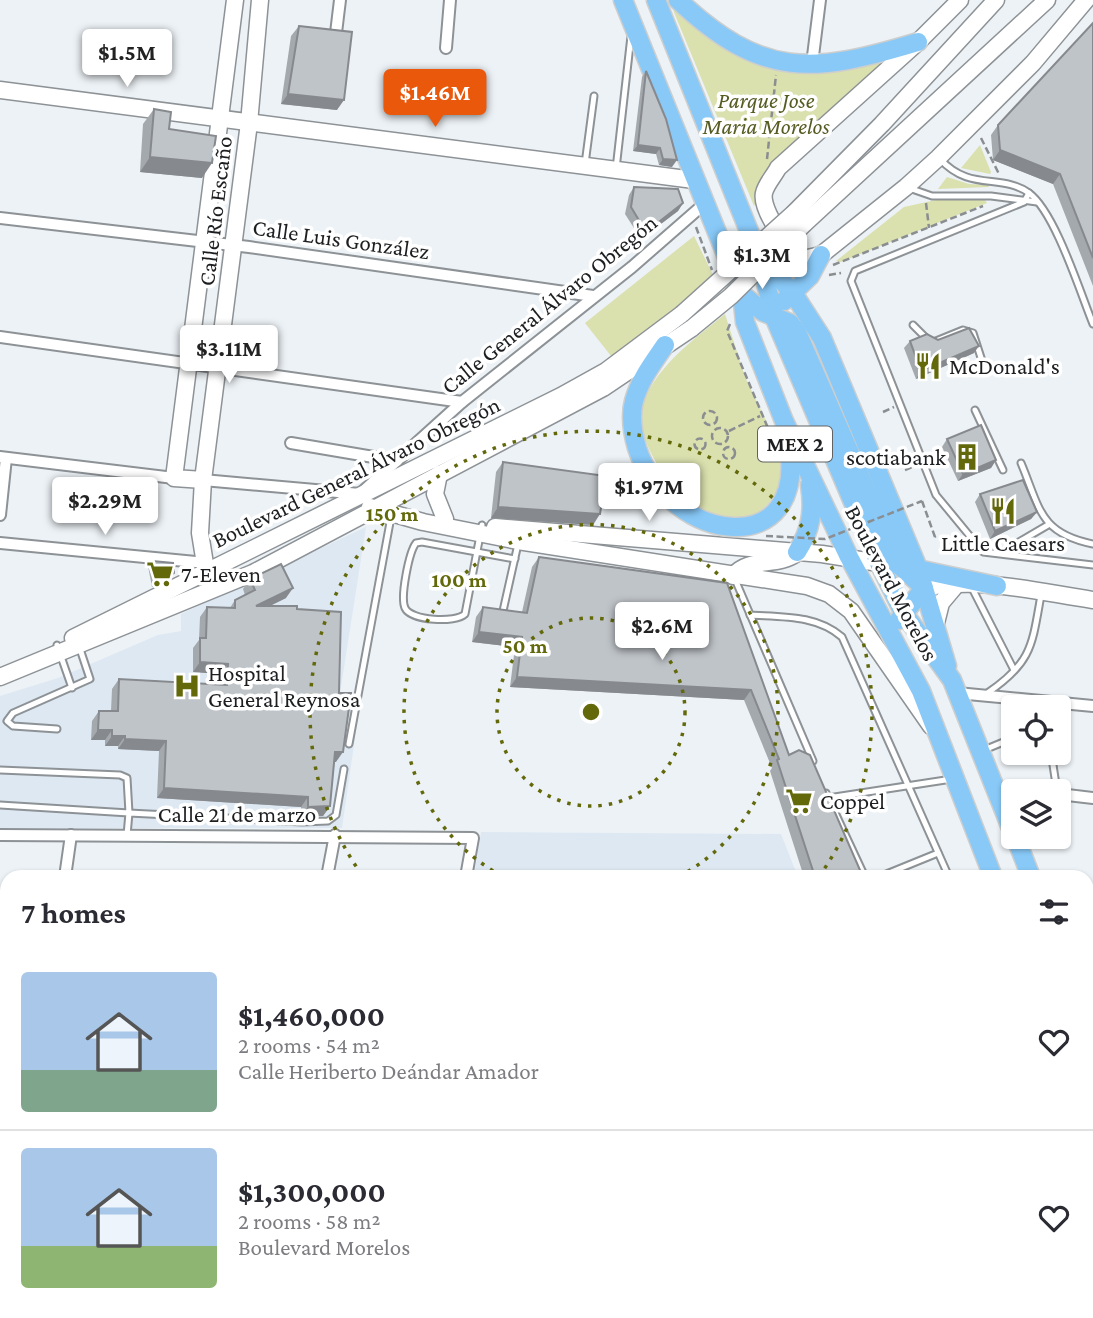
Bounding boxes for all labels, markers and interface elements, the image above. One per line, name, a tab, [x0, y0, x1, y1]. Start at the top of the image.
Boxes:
pin: $1.5M	[78, 29, 176, 89]
text: $1.5M	[98, 39, 156, 65]
pin: $1.46M	[378, 69, 492, 129]
text: $1.46M	[399, 79, 471, 105]
park label: Parque Jose Maria Morelos	[701, 87, 830, 139]
street label: Calle Río Escaño	[193, 135, 237, 287]
street label: Calle General Álvaro Obregón	[436, 209, 662, 399]
street label: Calle Luis González	[251, 214, 431, 264]
pin: $1.3M	[713, 232, 811, 291]
text: $1.3M	[733, 241, 791, 267]
pin: $3.11M	[172, 326, 286, 385]
text: $3.11M	[196, 335, 262, 361]
restaurant icon: McDonald's	[913, 351, 943, 381]
place label: McDonald's	[949, 353, 1060, 379]
street label: Boulevard General Álvaro Obregón	[208, 391, 504, 553]
road number: MEX 2	[758, 426, 832, 462]
building icon: scotiabank	[952, 442, 982, 472]
place label: scotiabank	[846, 444, 946, 470]
pin: $1.97M	[592, 463, 706, 523]
text: $1.97M	[614, 473, 684, 499]
pin: $2.29M	[48, 477, 162, 537]
text: $2.29M	[68, 487, 142, 513]
restaurant icon: Little Caesars	[988, 496, 1018, 526]
street label: Boulevard Morelos	[840, 501, 944, 665]
text: 150 m	[366, 502, 419, 526]
place label: Little Caesars	[941, 530, 1065, 556]
supermarket icon: 7-Eleven	[145, 559, 175, 589]
place label: 7-Eleven	[181, 561, 261, 587]
text: 100 m	[431, 568, 487, 592]
pin: $2.6M	[613, 602, 711, 662]
text: $2.6M	[631, 612, 693, 638]
text: 50 m	[503, 634, 548, 658]
place label: Hospital General Reynosa	[208, 660, 361, 712]
hospital icon: Hospital General Reynosa	[172, 671, 202, 701]
map controls	[1001, 695, 1071, 849]
button: locate	[1001, 695, 1071, 765]
centre of rings	[579, 700, 603, 724]
button: layers	[1001, 779, 1071, 849]
supermarket icon: Coppel	[784, 786, 814, 816]
place label: Coppel	[820, 788, 885, 814]
street label: Calle 21 de marzo	[158, 801, 316, 827]
icon: filters	[1035, 893, 1073, 931]
text: 7 homes	[21, 896, 126, 929]
text: $1,460,000	[238, 999, 385, 1032]
icon: home	[77, 1000, 161, 1084]
icon: heart	[1035, 1023, 1073, 1061]
text: 2 rooms · 54 m²	[238, 1032, 380, 1058]
text: Calle Heriberto Deándar Amador	[238, 1058, 539, 1084]
text: $1,300,000	[238, 1175, 386, 1208]
icon: home	[77, 1176, 161, 1260]
icon: heart	[1035, 1199, 1073, 1237]
text: 2 rooms · 58 m²	[238, 1208, 380, 1234]
text: Boulevard Morelos	[238, 1234, 410, 1260]

